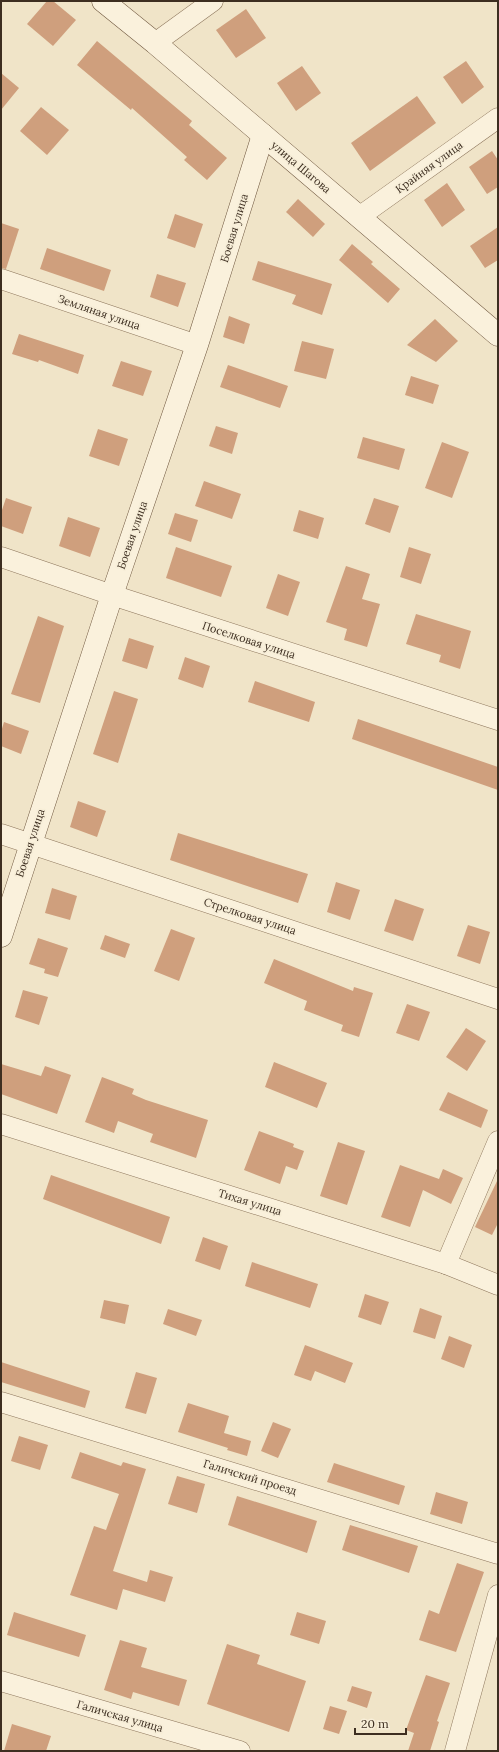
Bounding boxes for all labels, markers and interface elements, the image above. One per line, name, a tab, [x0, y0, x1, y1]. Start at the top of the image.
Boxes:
street label: улица Шагова	[268, 138, 334, 196]
street label: Крайняя улица	[393, 138, 466, 196]
street label: Боевая улица	[217, 192, 251, 264]
street label: Земляная улица	[56, 291, 142, 333]
street label: Боевая улица	[114, 499, 150, 571]
street label: Поселковая улица	[201, 618, 298, 662]
street label: Боевая улица	[12, 807, 48, 879]
street label: Стрелковая улица	[202, 894, 298, 938]
street label: Тихая улица	[216, 1186, 284, 1218]
street label: Галичский проезд	[202, 1456, 299, 1498]
street label: Галичская улица	[75, 1697, 165, 1735]
scale bar	[355, 1710, 406, 1736]
text: 20 m	[361, 1716, 389, 1731]

